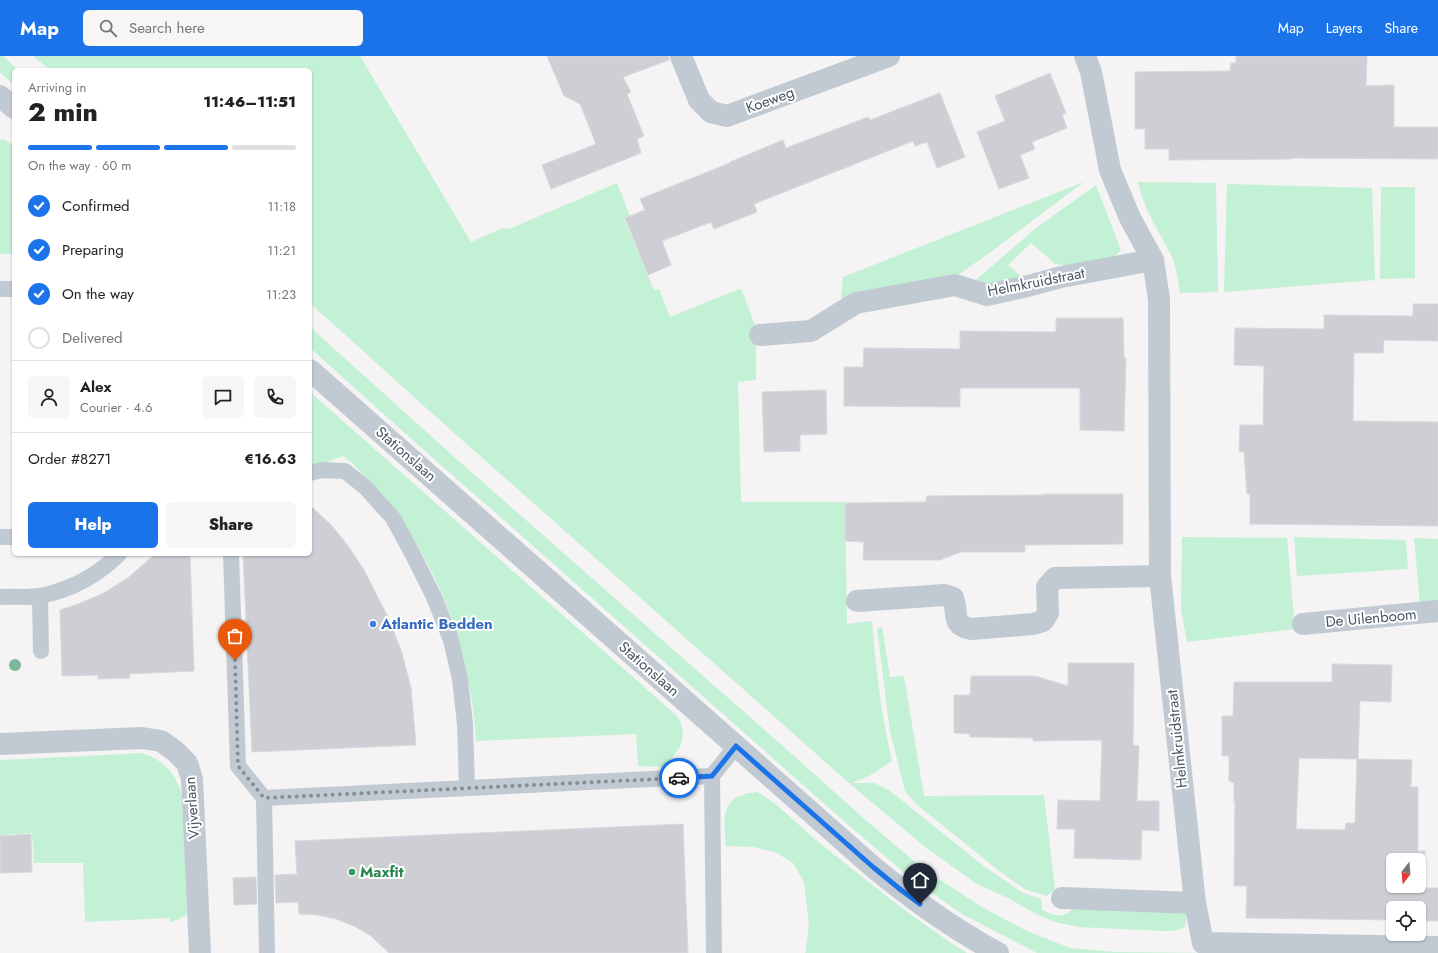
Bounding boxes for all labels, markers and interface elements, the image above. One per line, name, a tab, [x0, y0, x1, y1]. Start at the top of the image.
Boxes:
search box	[83, 10, 363, 46]
text: Map	[20, 15, 59, 42]
icon: search	[97, 17, 119, 39]
text: Search here	[129, 17, 205, 39]
text: Map	[1278, 18, 1304, 38]
text: Layers	[1326, 18, 1362, 38]
text: Share	[1384, 18, 1418, 38]
text: Arriving in	[28, 78, 86, 97]
street label: Koeweg	[743, 81, 797, 119]
text: 11:46–11:51	[203, 91, 296, 113]
text: 2 min	[28, 93, 98, 131]
text: On the way · 60 m	[28, 156, 131, 175]
icon: check	[28, 195, 50, 217]
text: Confirmed	[62, 195, 130, 217]
text: 11:18	[267, 197, 296, 216]
icon: check	[28, 239, 50, 261]
text: Preparing	[62, 239, 124, 261]
text: 11:21	[267, 241, 296, 260]
street label: Helmkruidstraat	[986, 262, 1087, 302]
icon: check	[28, 283, 50, 305]
text: On the way	[62, 283, 134, 305]
text: 11:23	[266, 285, 296, 304]
text: Delivered	[62, 327, 123, 349]
button: person	[28, 376, 70, 418]
text: Alex	[80, 376, 111, 398]
button: chat	[202, 376, 244, 418]
button: phone	[254, 376, 296, 418]
text: Courier · 4.6	[80, 398, 153, 417]
street label: Stationslaan	[371, 421, 441, 487]
text: Order #8271	[28, 448, 111, 470]
text: €16.63	[244, 448, 296, 470]
button: Help	[28, 502, 158, 548]
button: Share	[166, 502, 296, 548]
street label: De Uilenboom	[1325, 603, 1417, 633]
place label: Atlantic Bedden	[380, 613, 493, 635]
pin	[218, 619, 252, 660]
marker: Atlantic Bedden	[368, 619, 378, 629]
icon: bag	[224, 625, 246, 647]
street label: Stationslaan	[614, 636, 684, 702]
street label: Helmkruidstraat	[1161, 688, 1193, 789]
courier	[659, 758, 699, 798]
icon: car	[668, 767, 690, 789]
street label: Vijverlaan	[179, 776, 205, 840]
north arrow	[1386, 853, 1426, 893]
map controls	[1386, 853, 1426, 941]
place label: Maxfit	[360, 861, 404, 883]
pin	[903, 863, 937, 904]
marker: Maxfit	[347, 867, 357, 877]
icon: home	[909, 869, 931, 891]
button: locate	[1386, 901, 1426, 941]

